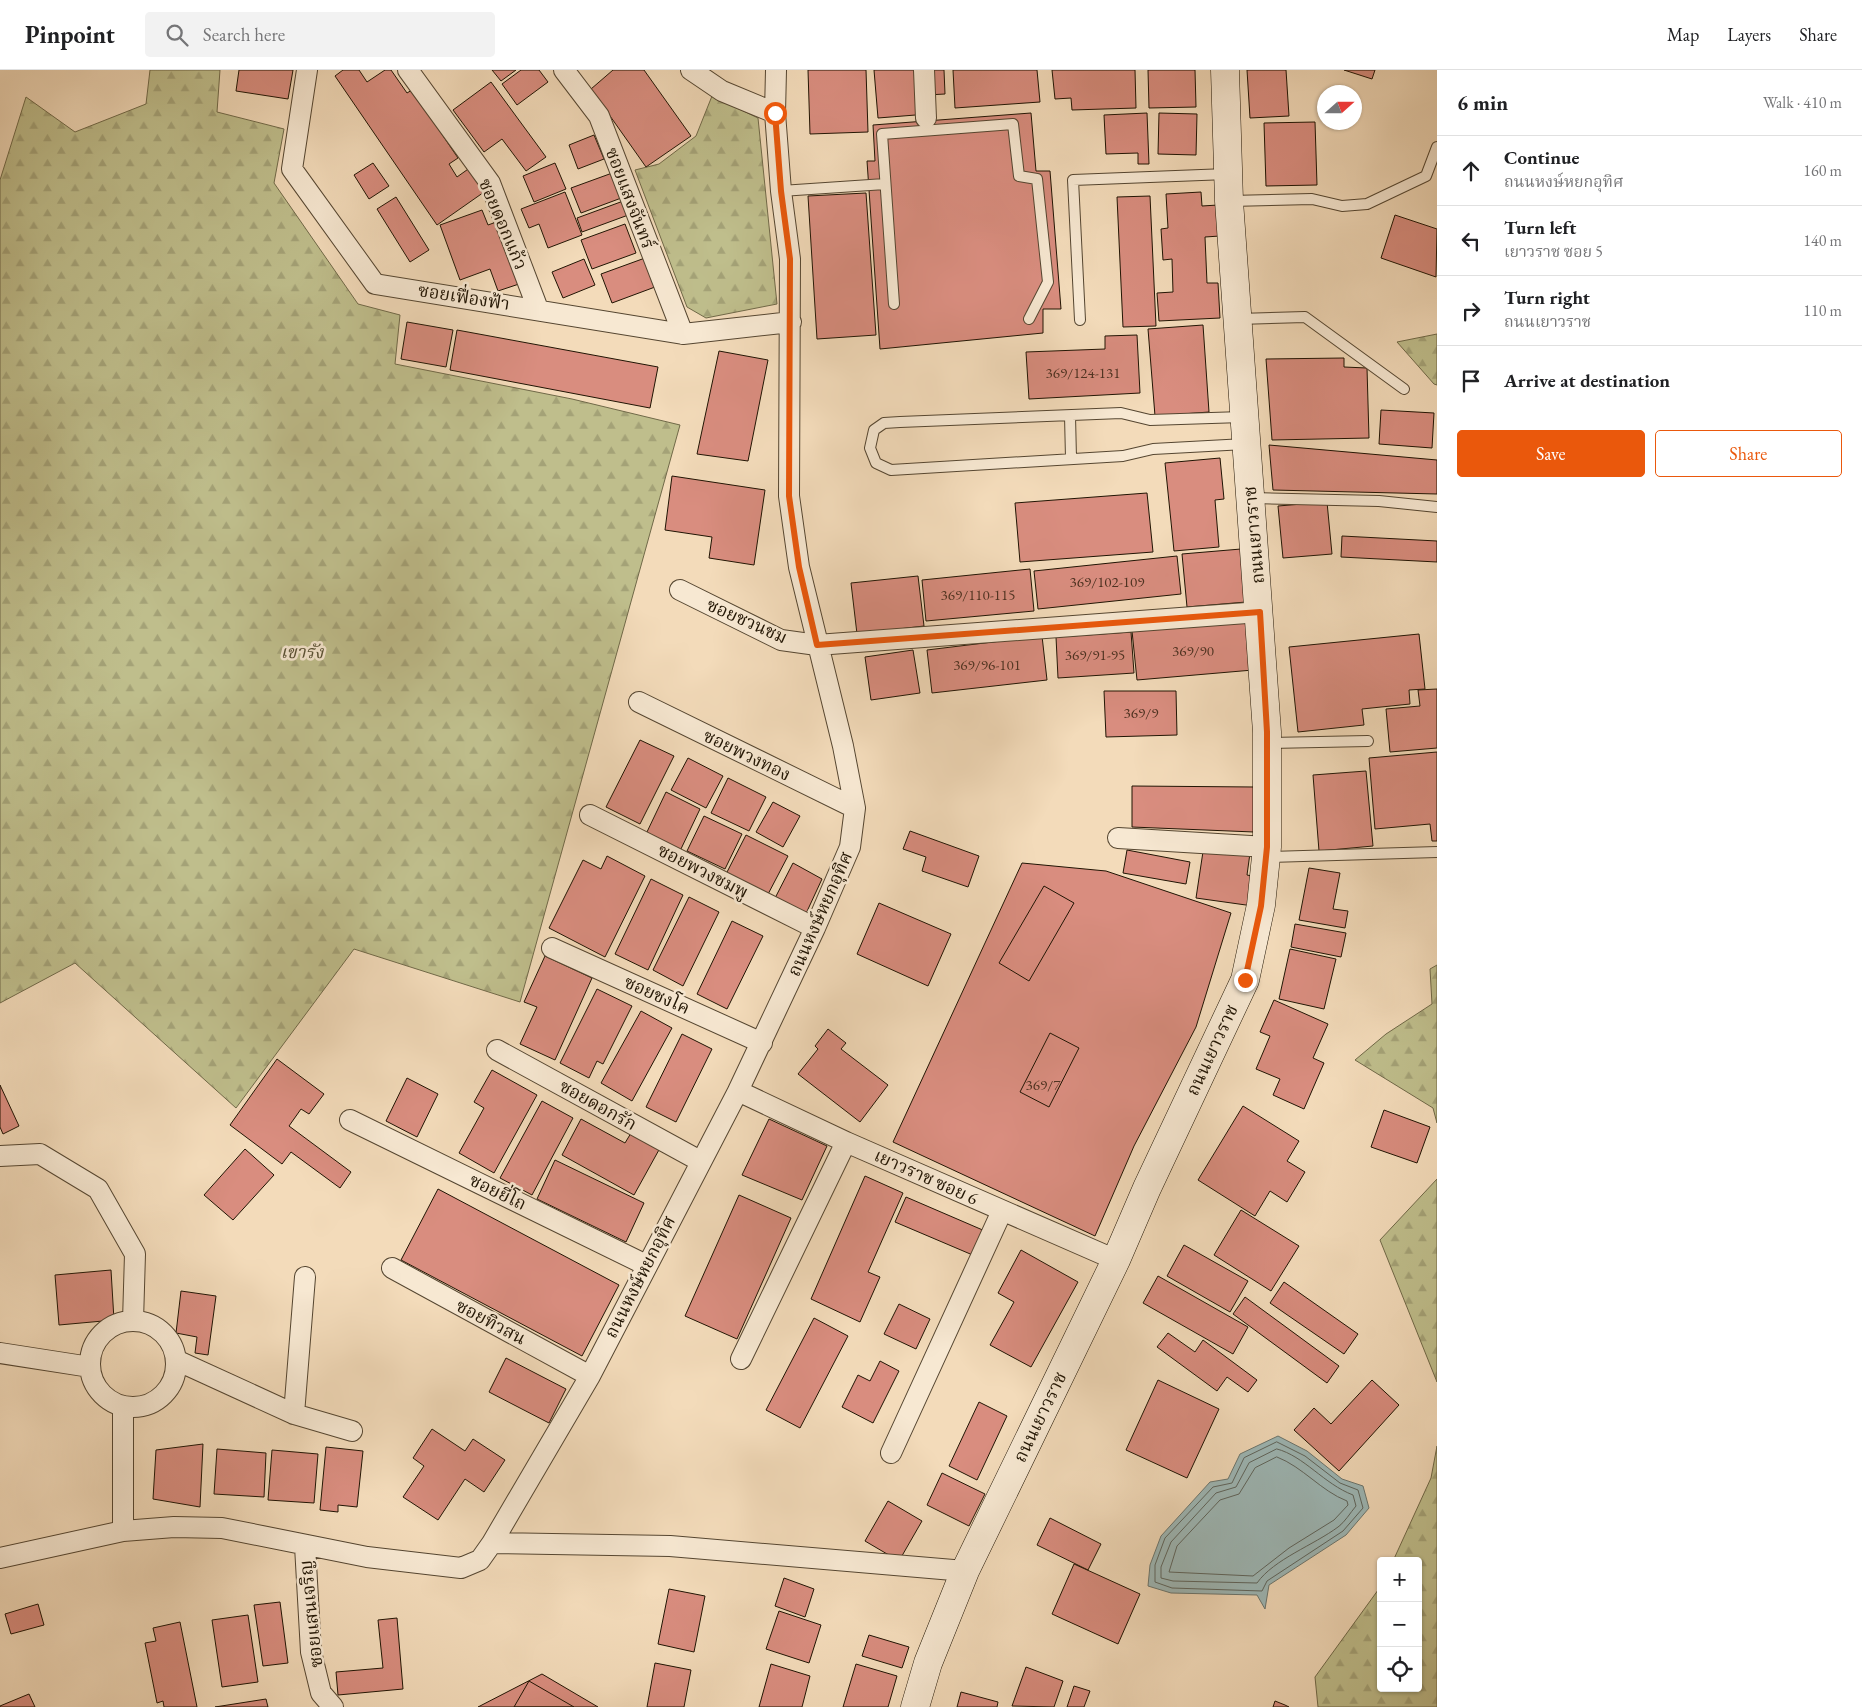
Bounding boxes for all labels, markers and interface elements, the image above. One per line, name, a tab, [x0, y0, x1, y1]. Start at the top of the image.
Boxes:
search box	[145, 12, 495, 57]
text: Pinpoint	[25, 19, 115, 50]
icon: search	[163, 21, 191, 49]
text: Search here	[203, 22, 285, 47]
text: Map	[1667, 23, 1699, 46]
text: Layers	[1727, 23, 1771, 46]
text: Share	[1799, 23, 1837, 46]
north arrow	[1317, 85, 1362, 130]
text: 6 min	[1457, 89, 1508, 116]
text: Walk · 410 m	[1763, 92, 1842, 113]
route start	[764, 102, 787, 125]
street label: ซอยแสงจันทร์	[601, 144, 661, 253]
text: Continue	[1504, 145, 1579, 170]
icon: ahead	[1457, 157, 1485, 185]
text: 160 m	[1803, 160, 1842, 181]
text: ถนนหงษ์หยกอุทิศ	[1504, 171, 1623, 192]
street label: ซอยดอกแก้ว	[474, 175, 533, 273]
text: Turn left	[1504, 215, 1576, 240]
icon: left	[1457, 227, 1485, 255]
text: 140 m	[1803, 230, 1842, 251]
text: เยาวราช ซอย 5	[1504, 241, 1603, 262]
street label: ซอยเฟื่องฟ้า	[417, 276, 512, 315]
text: Turn right	[1504, 285, 1590, 310]
icon: right	[1457, 297, 1485, 325]
text: 110 m	[1803, 300, 1842, 321]
text: ถนนเยาวราช	[1504, 311, 1591, 332]
house number: 369/124-131	[1046, 363, 1120, 382]
icon: arrive	[1457, 367, 1485, 395]
text: Arrive at destination	[1504, 368, 1670, 393]
button: Save	[1457, 430, 1645, 477]
button: Share	[1655, 430, 1842, 477]
street label: ถนนเยาวราช	[1238, 485, 1269, 585]
house number: 369/102-109	[1070, 572, 1144, 591]
house number: 369/110-115	[941, 585, 1015, 604]
street label: ซอยชวนชม	[703, 593, 791, 649]
park label: เขารัง	[280, 640, 325, 663]
house number: 369/90	[1172, 641, 1214, 660]
house number: 369/91-95	[1065, 645, 1125, 664]
house number: 369/96-101	[953, 655, 1021, 674]
house number: 369/9	[1124, 703, 1158, 722]
street label: ซอยพวงทอง	[700, 723, 795, 786]
street label: ซอยพวงชมพู	[654, 838, 752, 903]
street label: ถนนหงษ์หยกอุทิศ	[782, 847, 858, 980]
street label: ซอยชงโค	[621, 969, 694, 1019]
route end	[1234, 969, 1257, 992]
street label: ถนนเยาวราช	[1180, 1001, 1243, 1099]
street label: ซอยดอกรัก	[555, 1074, 641, 1135]
house number: 369/7	[1026, 1075, 1061, 1094]
street label: เยาวราช ซอย 6	[871, 1143, 982, 1210]
street label: ซอยยี่โถ	[466, 1166, 531, 1215]
street label: ถนนหงษ์หยกอุทิศ	[599, 1211, 681, 1342]
street label: ซอยทิวสน	[452, 1294, 530, 1350]
street label: ถนนเยาวราช	[1008, 1368, 1071, 1466]
map controls	[1377, 1557, 1422, 1692]
button: +	[1377, 1557, 1422, 1602]
street label: ซอยแสนเจริญ	[293, 1559, 328, 1669]
button: −	[1377, 1602, 1422, 1647]
button: locate	[1377, 1647, 1422, 1692]

